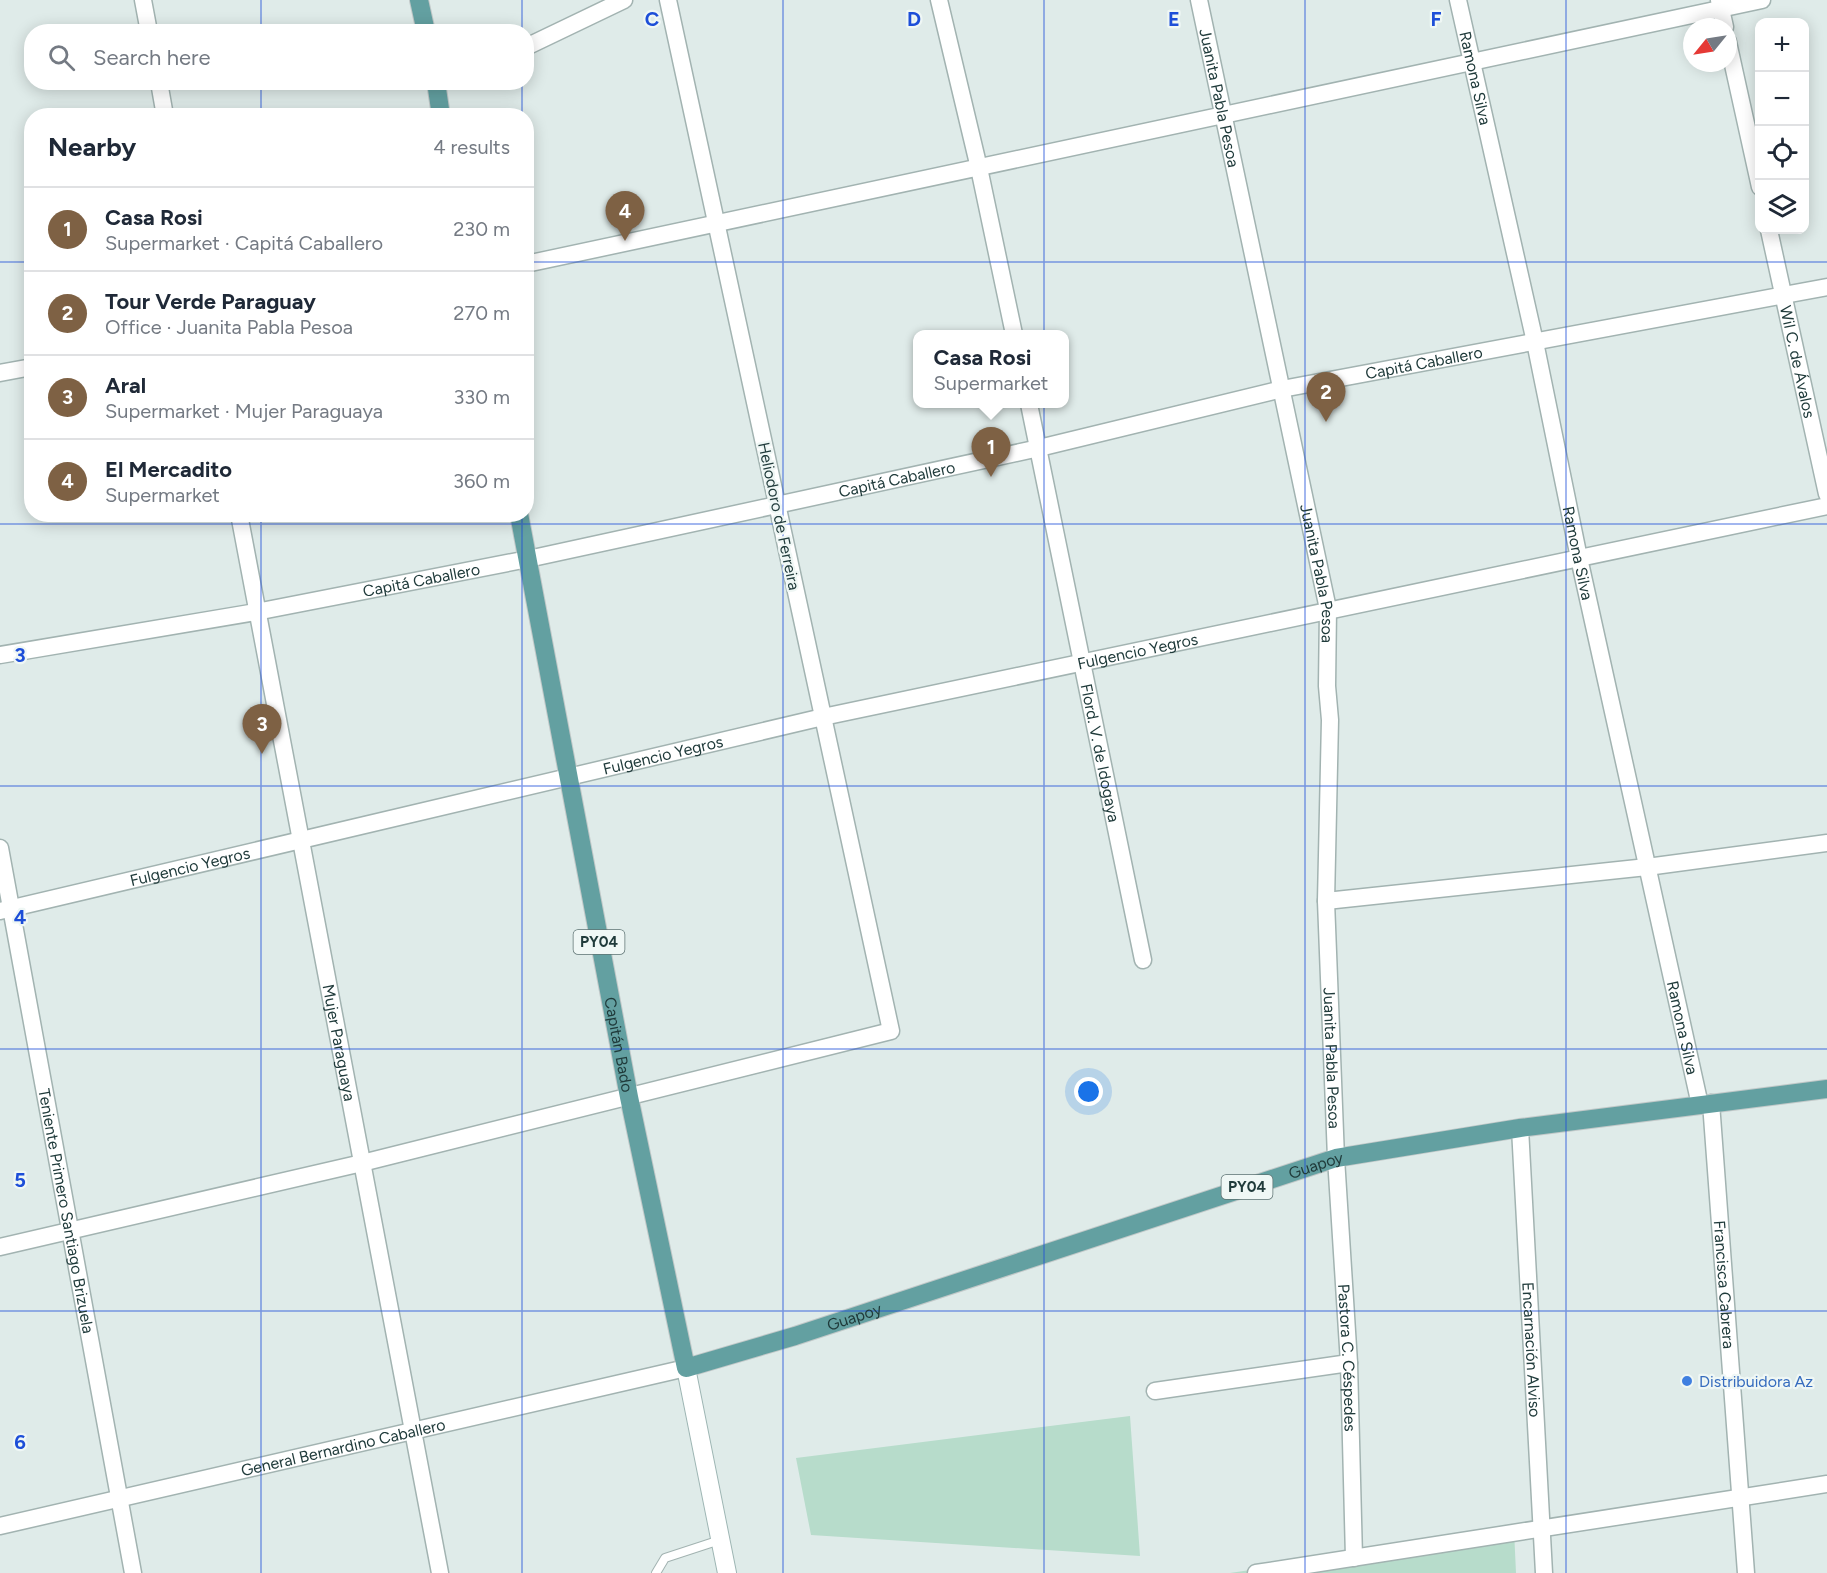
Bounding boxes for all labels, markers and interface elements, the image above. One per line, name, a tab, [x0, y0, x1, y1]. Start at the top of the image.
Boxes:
text: C	[645, 7, 659, 31]
text: D	[907, 7, 921, 31]
text: E	[1168, 7, 1180, 31]
text: F	[1430, 7, 1442, 31]
north arrow	[1683, 18, 1737, 72]
map controls	[1755, 18, 1809, 234]
button: +	[1755, 18, 1809, 72]
search box	[24, 24, 534, 90]
street label: Juanita Pabla Pesoa	[1196, 27, 1244, 169]
street label: Ramona Silva	[1456, 29, 1495, 127]
icon: search	[45, 41, 78, 74]
text: Search here	[93, 44, 211, 71]
button: −	[1755, 72, 1809, 126]
button: locate	[1755, 126, 1809, 180]
text: Nearby	[48, 131, 136, 163]
text: 4 results	[433, 135, 510, 159]
button: layers	[1755, 180, 1809, 234]
pin: 4	[606, 192, 644, 241]
text: Casa Rosi	[105, 204, 203, 231]
text: 1	[63, 217, 72, 241]
text: 230 m	[453, 217, 510, 241]
text: Supermarket · Capitá Caballero	[105, 231, 383, 255]
text: Tour Verde Paraguay	[105, 288, 316, 315]
text: 2	[62, 301, 73, 325]
text: 270 m	[453, 301, 510, 325]
street label: Wil C. de Ávalos	[1776, 304, 1820, 420]
text: Office · Juanita Pabla Pesoa	[105, 315, 353, 339]
popup	[913, 330, 1069, 408]
street label: Capitá Caballero	[1364, 342, 1484, 383]
text: Casa Rosi	[934, 344, 1031, 371]
text: Supermarket	[934, 371, 1048, 395]
text: Aral	[105, 372, 146, 399]
pin: 2	[1306, 372, 1346, 422]
text: 3	[62, 385, 73, 409]
text: 330 m	[453, 385, 510, 409]
text: Supermarket · Mujer Paraguaya	[105, 399, 383, 423]
pin: 1	[972, 428, 1010, 477]
street label: Heliodoro de Ferreira	[754, 440, 804, 592]
text: El Mercadito	[105, 456, 232, 483]
street label: Capitá Caballero	[837, 457, 957, 501]
text: 4	[61, 469, 74, 493]
text: 360 m	[453, 469, 510, 493]
text: Supermarket	[105, 483, 220, 507]
street label: Juanita Pabla Pesoa	[1297, 502, 1337, 643]
street label: Ramona Silva	[1559, 504, 1598, 602]
street label: Capitá Caballero	[361, 559, 481, 600]
street label: Fulgencio Yegros	[1076, 629, 1200, 673]
text: 3	[14, 643, 26, 667]
street label: Flord. V. de Idogaya	[1077, 682, 1124, 824]
pin: 3	[242, 704, 282, 754]
street label: Fulgencio Yegros	[601, 731, 725, 778]
street label: Fulgencio Yegros	[128, 843, 252, 890]
text: 4	[14, 905, 27, 929]
road number: PY04	[574, 930, 624, 954]
street label: Ramona Silva	[1663, 979, 1702, 1076]
street label: Mujer Paraguaya	[319, 983, 360, 1103]
street label: Juanita Pabla Pesoa	[1320, 987, 1344, 1129]
street label: Capitán Bado	[601, 995, 637, 1094]
your location	[1074, 1077, 1103, 1106]
street label: Teniente Primero Santiago Brizuela	[35, 1087, 98, 1335]
street label: Guapoy	[1286, 1147, 1345, 1182]
text: 5	[14, 1168, 26, 1192]
road number: PY04	[1222, 1175, 1272, 1199]
street label: Francisca Cabrera	[1710, 1220, 1739, 1349]
street label: Encarnación Alviso	[1519, 1282, 1545, 1418]
street label: Pastora C. Céspedes	[1334, 1283, 1360, 1432]
street label: Guapoy	[824, 1299, 884, 1334]
place label: Distribuidora Az	[1699, 1372, 1813, 1391]
marker: Distribuidora Az	[1680, 1374, 1694, 1388]
street label: General Bernardino Caballero	[239, 1414, 447, 1480]
text: 6	[14, 1430, 26, 1454]

